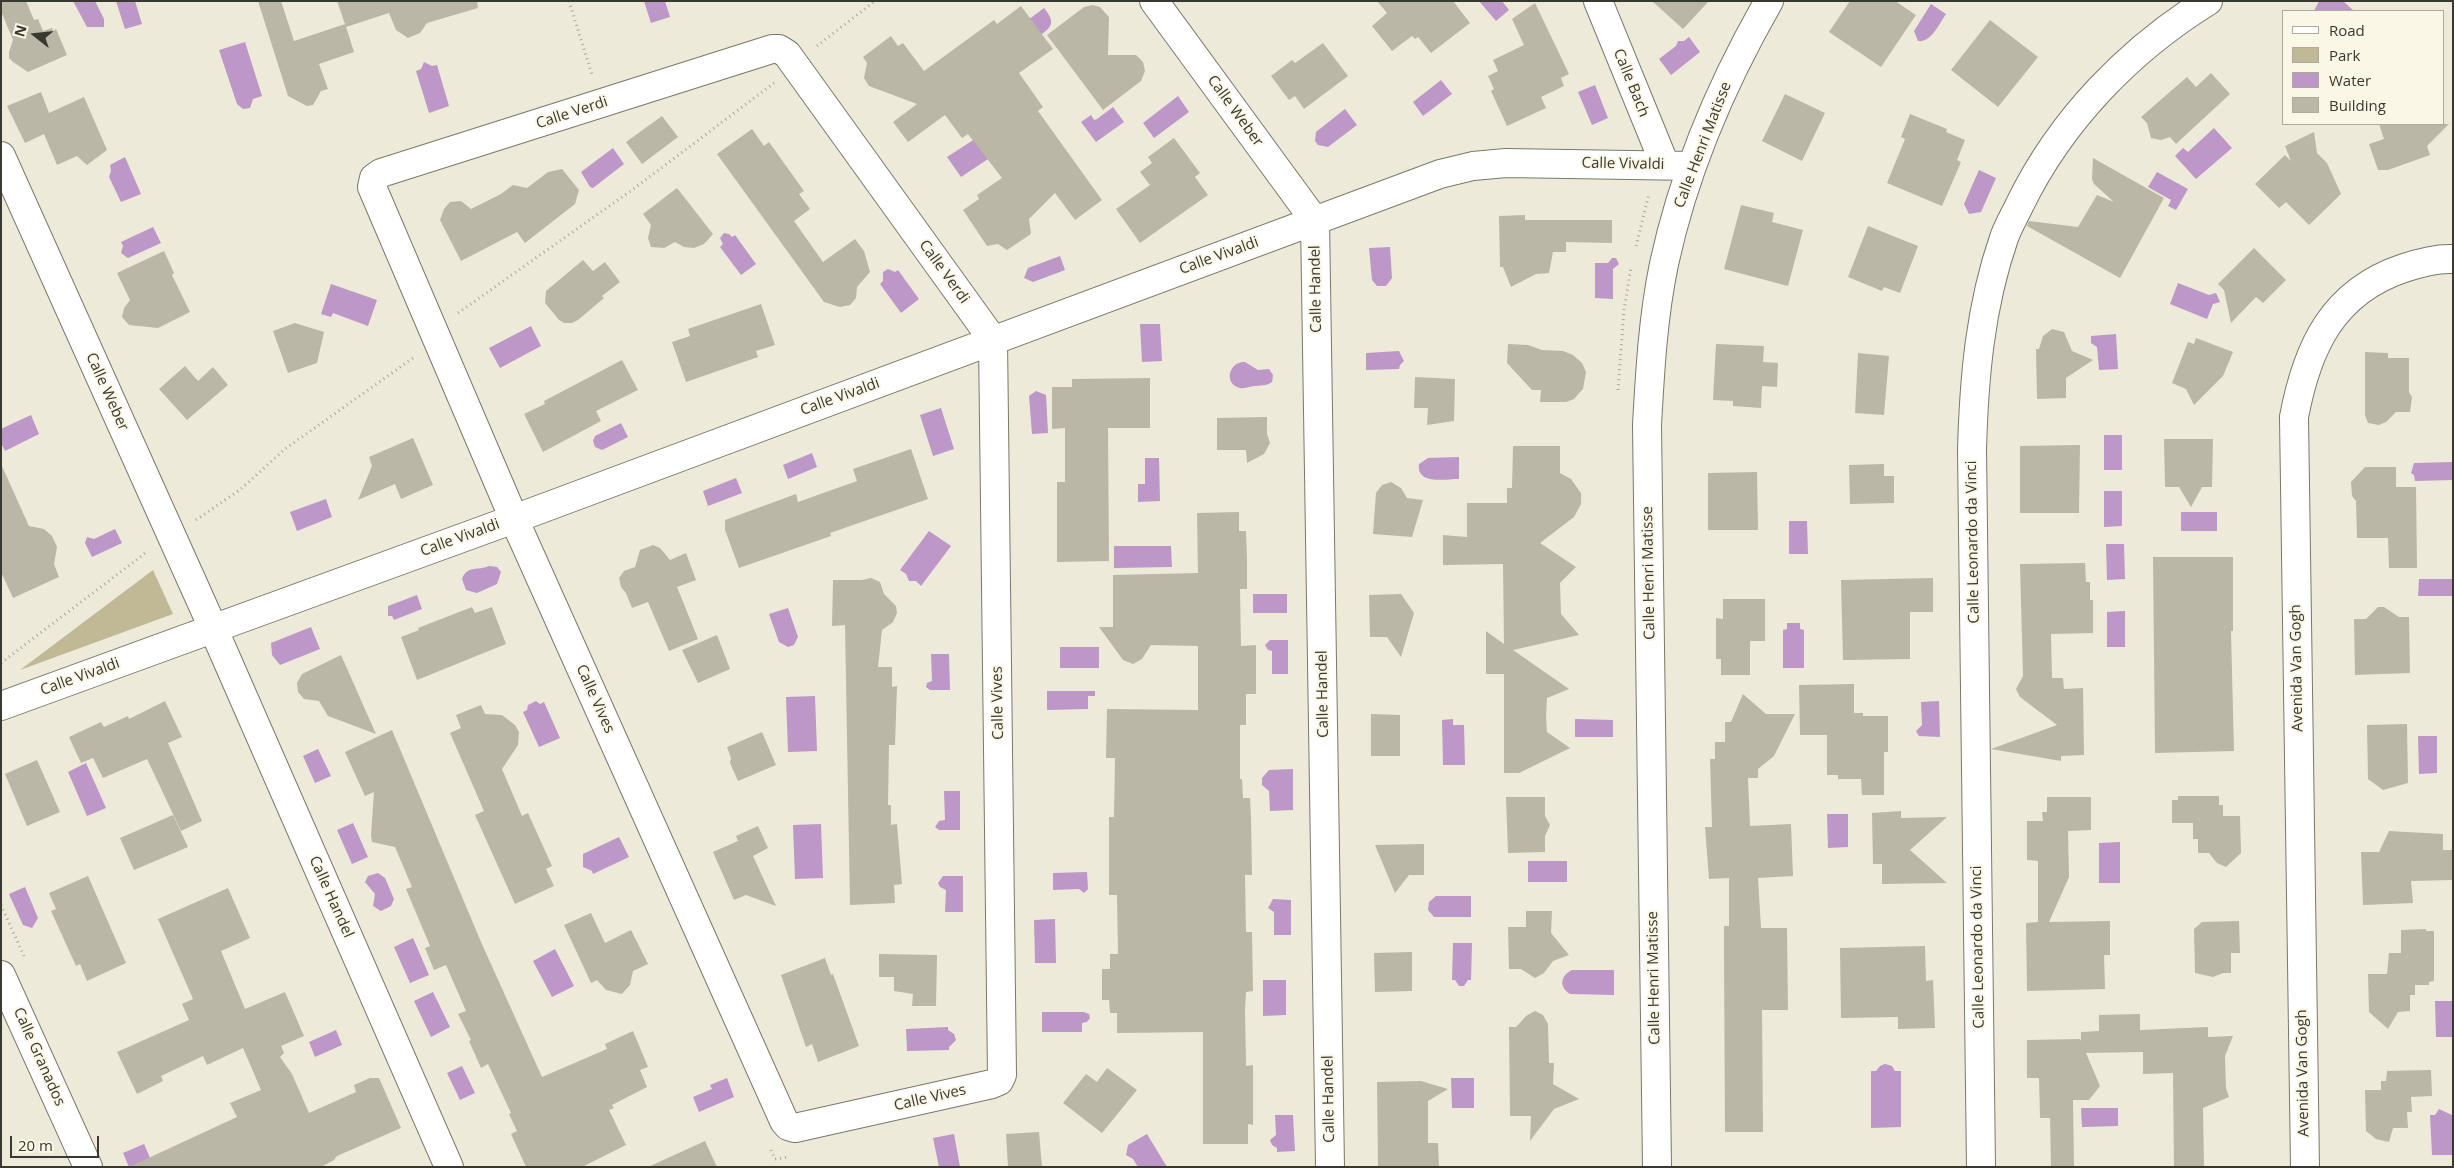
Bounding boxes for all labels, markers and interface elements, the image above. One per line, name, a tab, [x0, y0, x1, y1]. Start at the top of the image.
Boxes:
north arrow	[10, 10, 60, 60]
legend	[2282, 10, 2444, 125]
text: Road	[2329, 20, 2365, 40]
text: N	[9, 23, 31, 39]
text: Park	[2329, 45, 2360, 65]
street label: Calle Bach	[1609, 46, 1653, 120]
text: Water	[2329, 70, 2371, 90]
street label: Calle Weber	[1203, 72, 1267, 150]
street label: Calle Henri Matisse	[1671, 79, 1735, 211]
street label: Calle Verdi	[534, 93, 610, 133]
text: Building	[2329, 95, 2386, 115]
street label: Calle Vivaldi	[1581, 154, 1665, 174]
street label: Calle Vivaldi	[1177, 233, 1261, 279]
street label: Calle Verdi	[915, 237, 973, 307]
street label: Calle Handel	[1306, 245, 1326, 333]
street label: Calle Weber	[82, 350, 132, 434]
street label: Calle Vivaldi	[798, 374, 882, 420]
street label: Calle Leonardo da Vinci	[1963, 460, 1983, 624]
street label: Calle Henri Matisse	[1639, 506, 1659, 640]
street label: Calle Vivaldi	[418, 515, 502, 561]
street label: Avenida Van Gogh	[2287, 604, 2307, 732]
street label: Calle Handel	[1313, 650, 1333, 738]
street label: Calle Vivaldi	[38, 654, 122, 700]
street label: Calle Vives	[572, 662, 618, 736]
street label: Calle Vives	[988, 666, 1008, 740]
street label: Calle Handel	[305, 853, 357, 941]
street label: Calle Leonardo da Vinci	[1968, 865, 1988, 1029]
street label: Calle Henri Matisse	[1644, 911, 1664, 1045]
street label: Calle Granados	[9, 1005, 69, 1109]
street label: Avenida Van Gogh	[2293, 1009, 2313, 1137]
street label: Calle Handel	[1319, 1055, 1339, 1143]
street label: Calle Vives	[892, 1081, 968, 1115]
scale bar	[12, 1126, 101, 1158]
text: 20 m	[18, 1135, 53, 1155]

